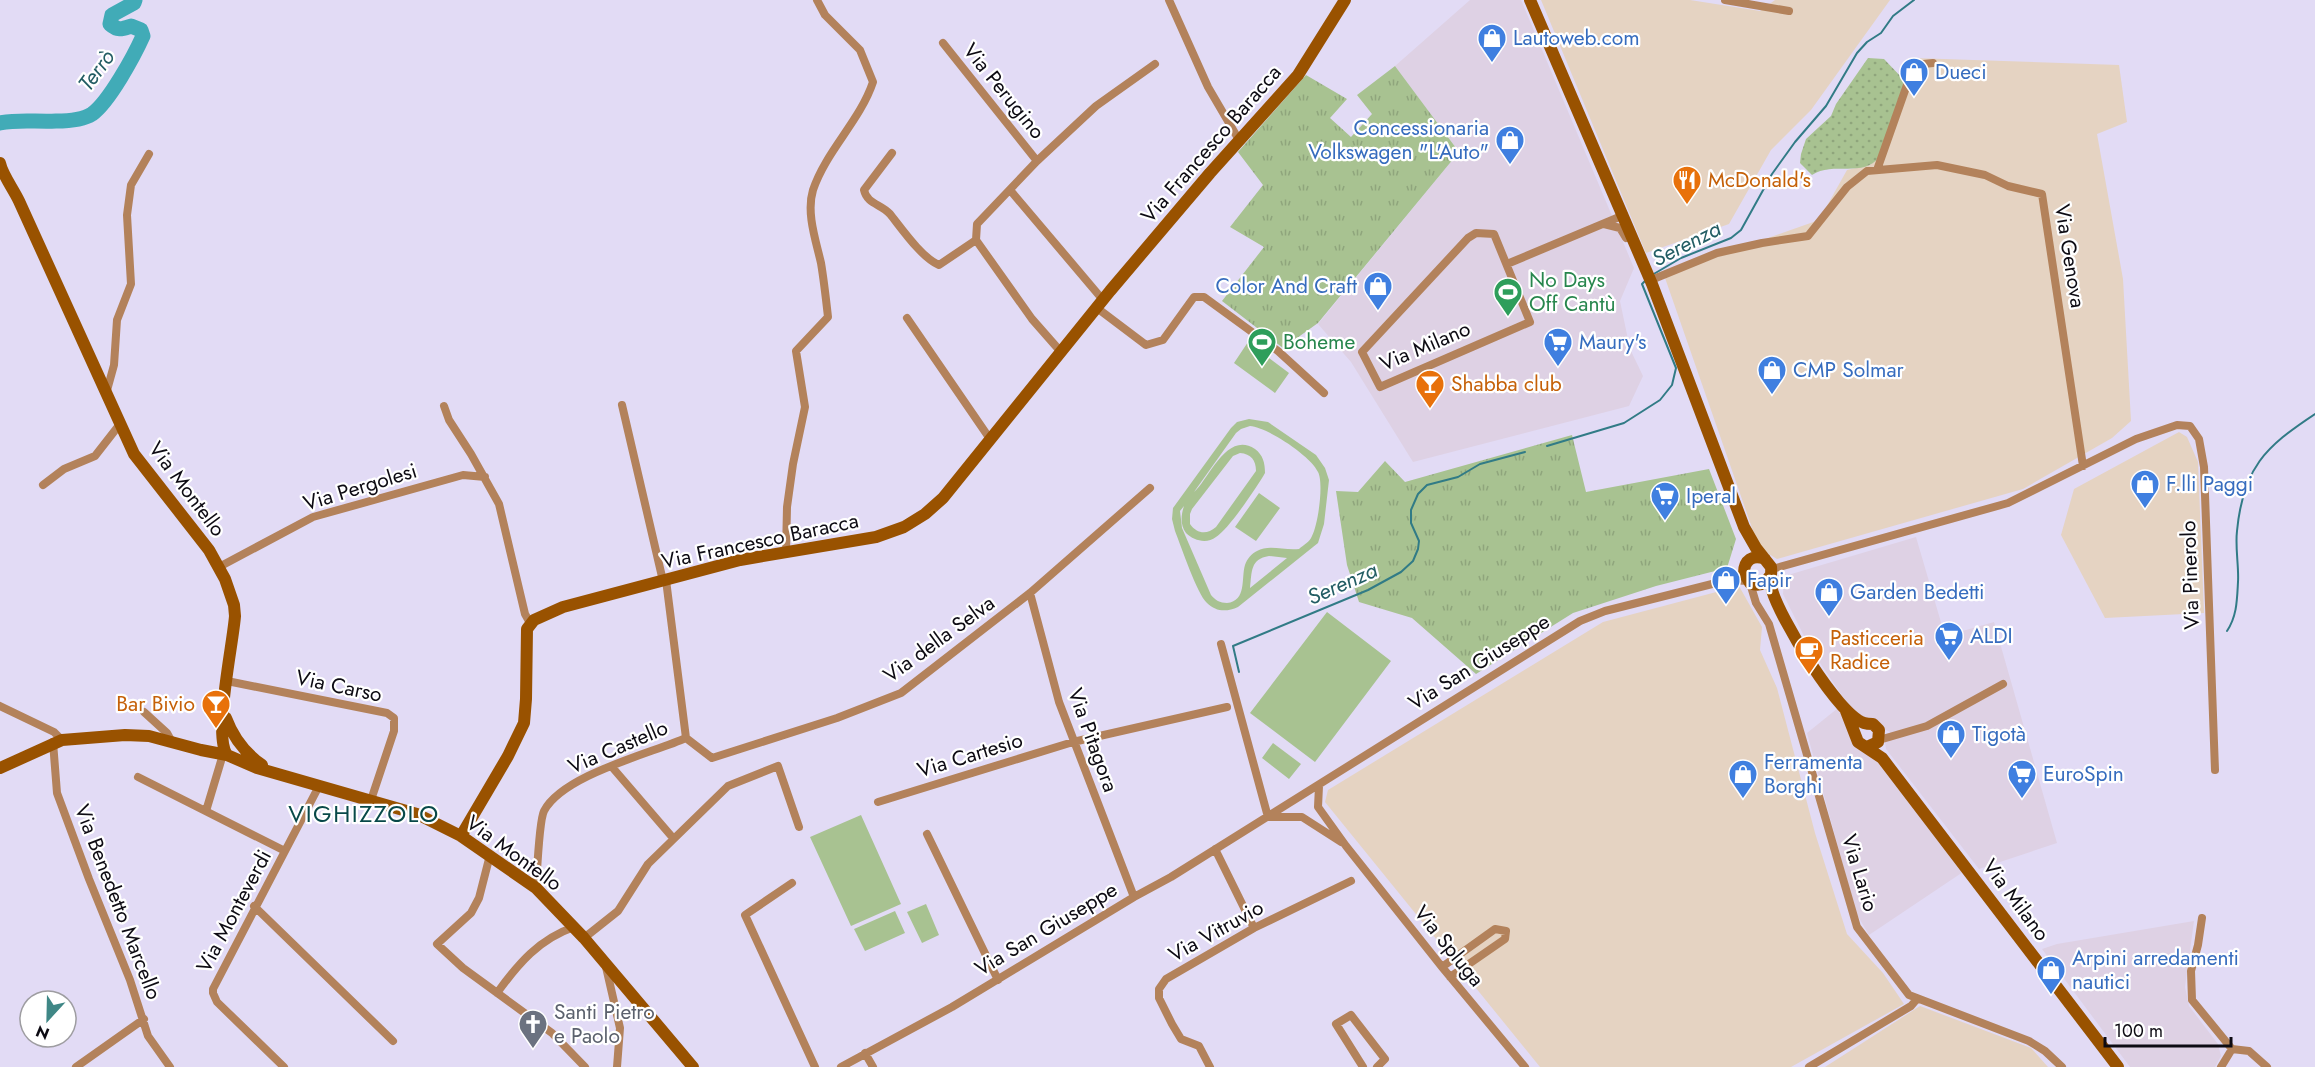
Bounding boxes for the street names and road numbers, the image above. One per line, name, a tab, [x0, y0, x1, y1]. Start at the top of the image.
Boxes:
street label: Via Perugino	[956, 37, 1052, 145]
street label: Via Francesco Baracca	[1134, 58, 1288, 230]
street label: Via Genova	[2047, 202, 2093, 310]
street label: Via Milano	[1375, 314, 1475, 378]
street label: Via Montello	[141, 435, 233, 543]
street label: Via Pergolesi	[300, 456, 420, 518]
street label: Via Francesco Baracca	[659, 505, 861, 577]
street label: Via Pinerolo	[2173, 520, 2207, 630]
street label: Via della Selva	[877, 588, 1001, 690]
street label: Via San Giuseppe	[1403, 606, 1556, 717]
street label: Via Carso	[293, 662, 385, 710]
street label: Via Pitagora	[1060, 684, 1126, 796]
street label: Via Castello	[564, 713, 672, 781]
street label: Via Cartesio	[914, 725, 1026, 785]
street label: Via Benedetto Marcello	[67, 800, 169, 1004]
street label: Via Montello	[460, 808, 568, 898]
street label: Via Lario	[1834, 831, 1886, 915]
street label: Via Monteverdi	[189, 844, 279, 978]
street label: Via Milano	[1975, 853, 2057, 947]
street label: Via San Giuseppe	[969, 874, 1123, 983]
street label: Via Vitruvio	[1163, 893, 1269, 969]
street label: Via Spluga	[1407, 899, 1491, 993]

